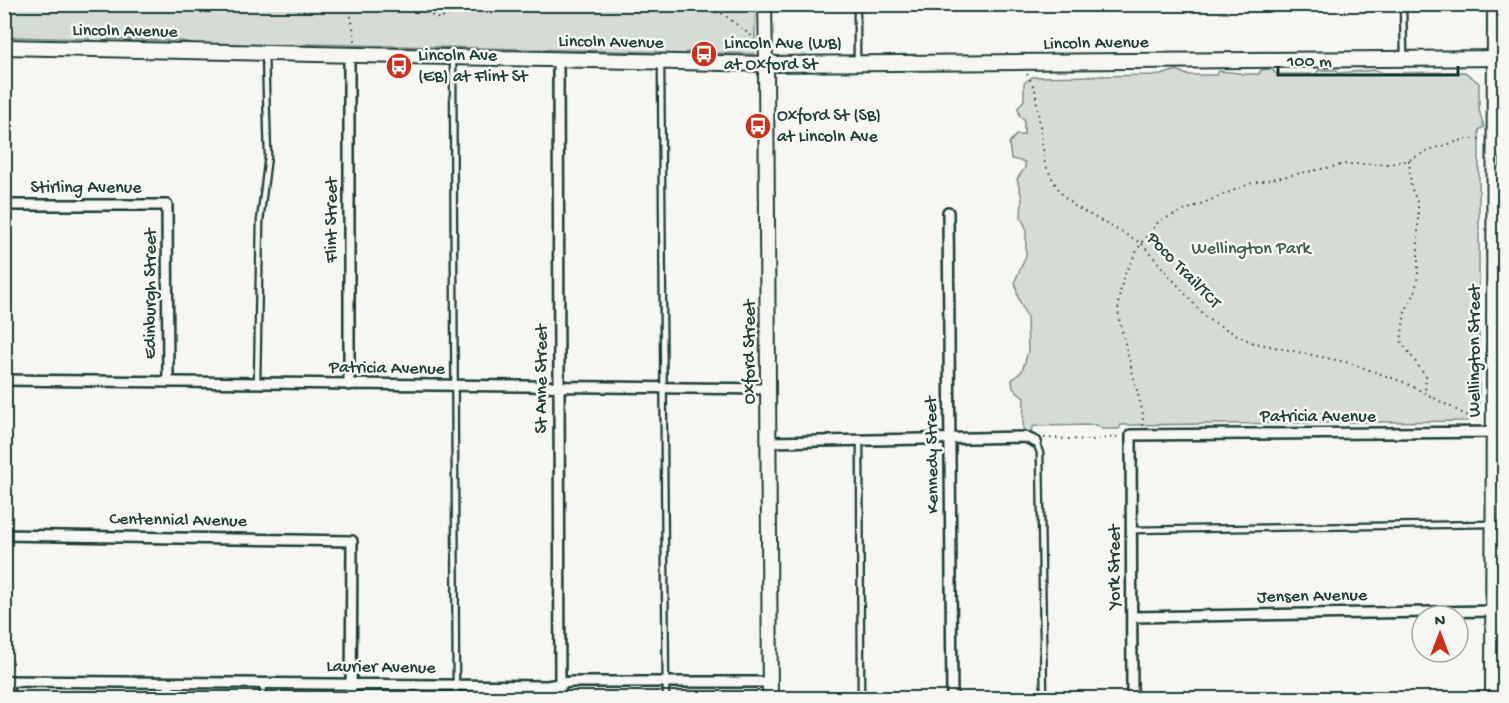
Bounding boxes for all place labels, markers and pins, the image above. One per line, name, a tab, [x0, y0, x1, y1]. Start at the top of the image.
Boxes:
place label: Lincoln Ave (WB) at Oxford St	[724, 34, 842, 76]
bus stop icon: Lincoln Ave (WB) at Oxford St	[689, 39, 719, 69]
place label: Lincoln Ave (EB) at Flint St	[418, 46, 529, 88]
bus stop icon: Lincoln Ave (EB) at Flint St	[384, 51, 414, 81]
place label: Oxford St (SB) at Lincoln Ave	[777, 106, 881, 148]
bus stop icon: Oxford St (SB) at Lincoln Ave	[743, 111, 773, 141]

